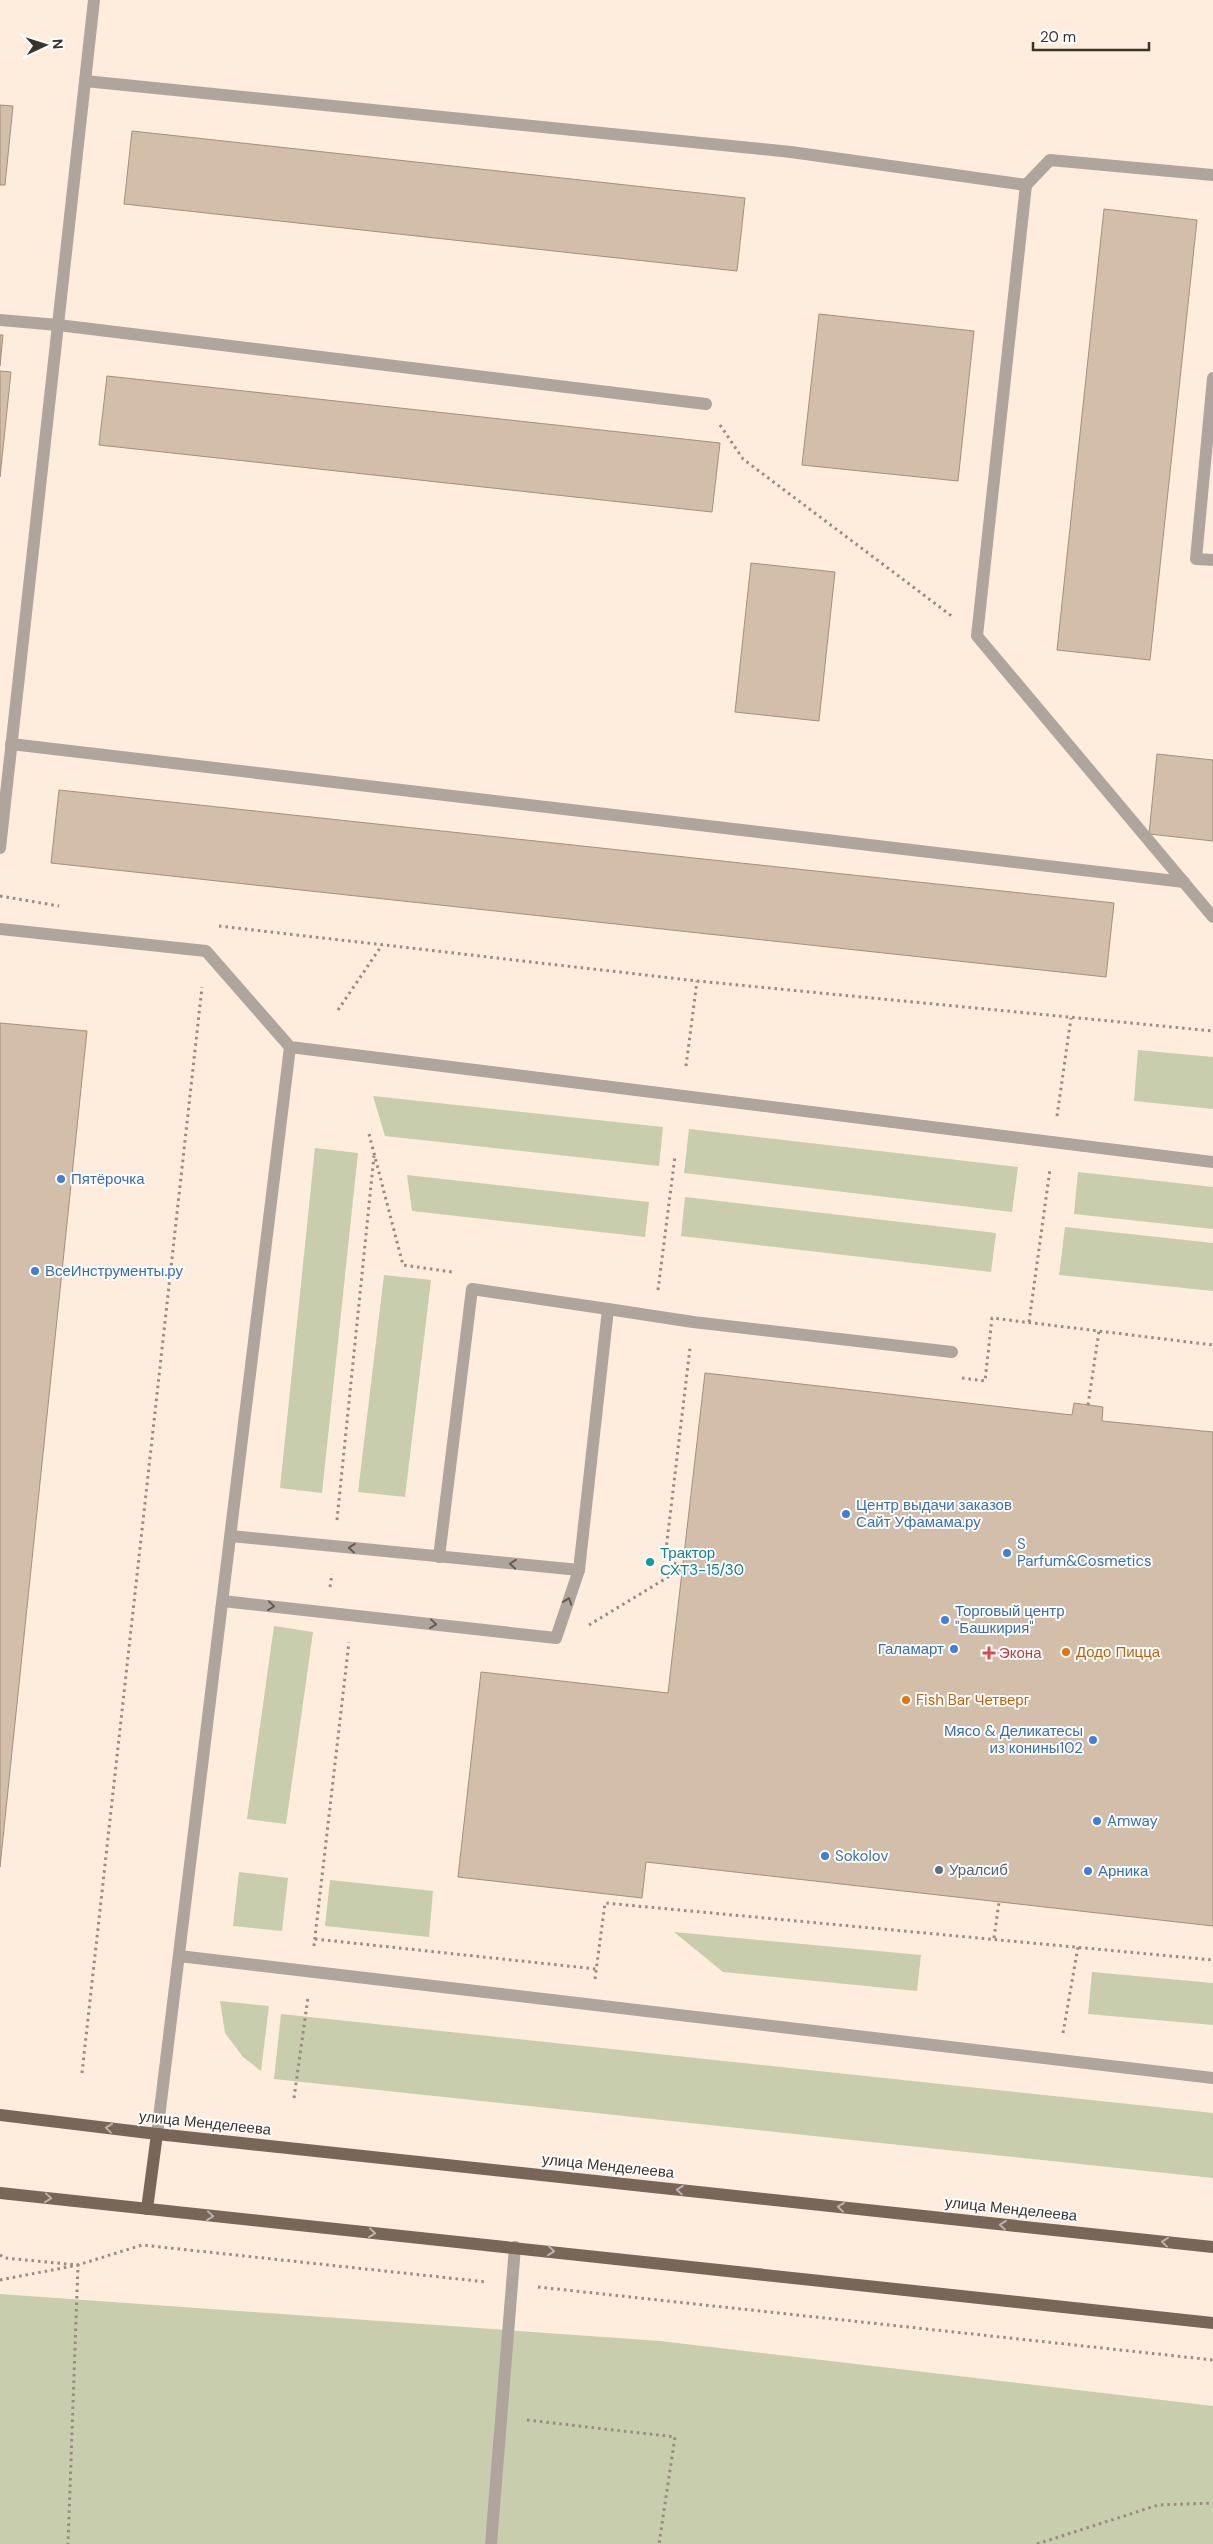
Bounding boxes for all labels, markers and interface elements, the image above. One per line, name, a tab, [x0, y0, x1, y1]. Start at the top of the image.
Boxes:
north arrow	[20, 20, 70, 70]
scale bar	[1033, 20, 1149, 52]
text: 20 m	[1040, 27, 1076, 47]
text: N	[49, 38, 67, 50]
place label: Пятёрочка	[71, 1169, 145, 1189]
marker: Пятёрочка	[55, 1173, 67, 1185]
place label: ВсеИнструменты.ру	[45, 1261, 184, 1281]
marker: ВсеИнструменты.ру	[29, 1265, 41, 1277]
place label: Центр выдачи заказов Сайт Уфамама.ру	[856, 1495, 1012, 1532]
marker: Центр выдачи заказов Сайт Уфамама.ру	[840, 1508, 852, 1520]
place label: S Parfum&Cosmetics	[1017, 1534, 1152, 1571]
one-way arrow	[347, 1543, 355, 1554]
place label: Трактор СХТ3-15/30	[660, 1543, 744, 1580]
marker: S Parfum&Cosmetics	[1001, 1547, 1013, 1559]
marker: Трактор СХТ3-15/30	[644, 1556, 656, 1568]
one-way arrow	[509, 1559, 517, 1570]
one-way arrow	[563, 1598, 573, 1606]
one-way arrow	[268, 1600, 276, 1611]
place label: Торговый центр "Башкирия"	[955, 1601, 1065, 1638]
marker: Торговый центр "Башкирия"	[939, 1614, 951, 1626]
one-way arrow	[429, 1618, 437, 1629]
place label: Галамарт	[878, 1639, 944, 1659]
place label: Додо Пицца	[1076, 1642, 1161, 1662]
marker: Галамарт	[948, 1643, 960, 1655]
place label: Экона	[999, 1643, 1042, 1663]
marker: Додо Пицца	[1060, 1646, 1072, 1658]
marker: Экона	[983, 1647, 995, 1659]
place label: Fish Bar Четверг	[916, 1690, 1030, 1710]
marker: Fish Bar Четверг	[900, 1694, 912, 1706]
place label: Мясо & Деликатесы из конины102	[944, 1721, 1083, 1758]
marker: Мясо & Деликатесы из конины102	[1087, 1734, 1099, 1746]
place label: Amway	[1107, 1811, 1158, 1831]
marker: Amway	[1091, 1815, 1103, 1827]
place label: Sokolov	[835, 1846, 888, 1866]
marker: Sokolov	[819, 1850, 831, 1862]
place label: Уралсиб	[949, 1860, 1008, 1880]
place label: Арника	[1098, 1861, 1149, 1881]
marker: Уралсиб	[933, 1864, 945, 1876]
marker: Арника	[1082, 1865, 1094, 1877]
street label: улица Менделеева	[138, 2106, 273, 2140]
one-way arrow	[104, 2123, 112, 2134]
street label: улица Менделеева	[541, 2149, 676, 2183]
one-way arrow	[675, 2185, 683, 2196]
one-way arrow	[45, 2192, 53, 2203]
street label: улица Менделеева	[944, 2192, 1079, 2226]
one-way arrow	[837, 2202, 845, 2213]
one-way arrow	[206, 2210, 214, 2221]
one-way arrow	[999, 2220, 1007, 2231]
one-way arrow	[368, 2227, 376, 2238]
one-way arrow	[1160, 2237, 1168, 2248]
one-way arrow	[547, 2245, 555, 2256]

